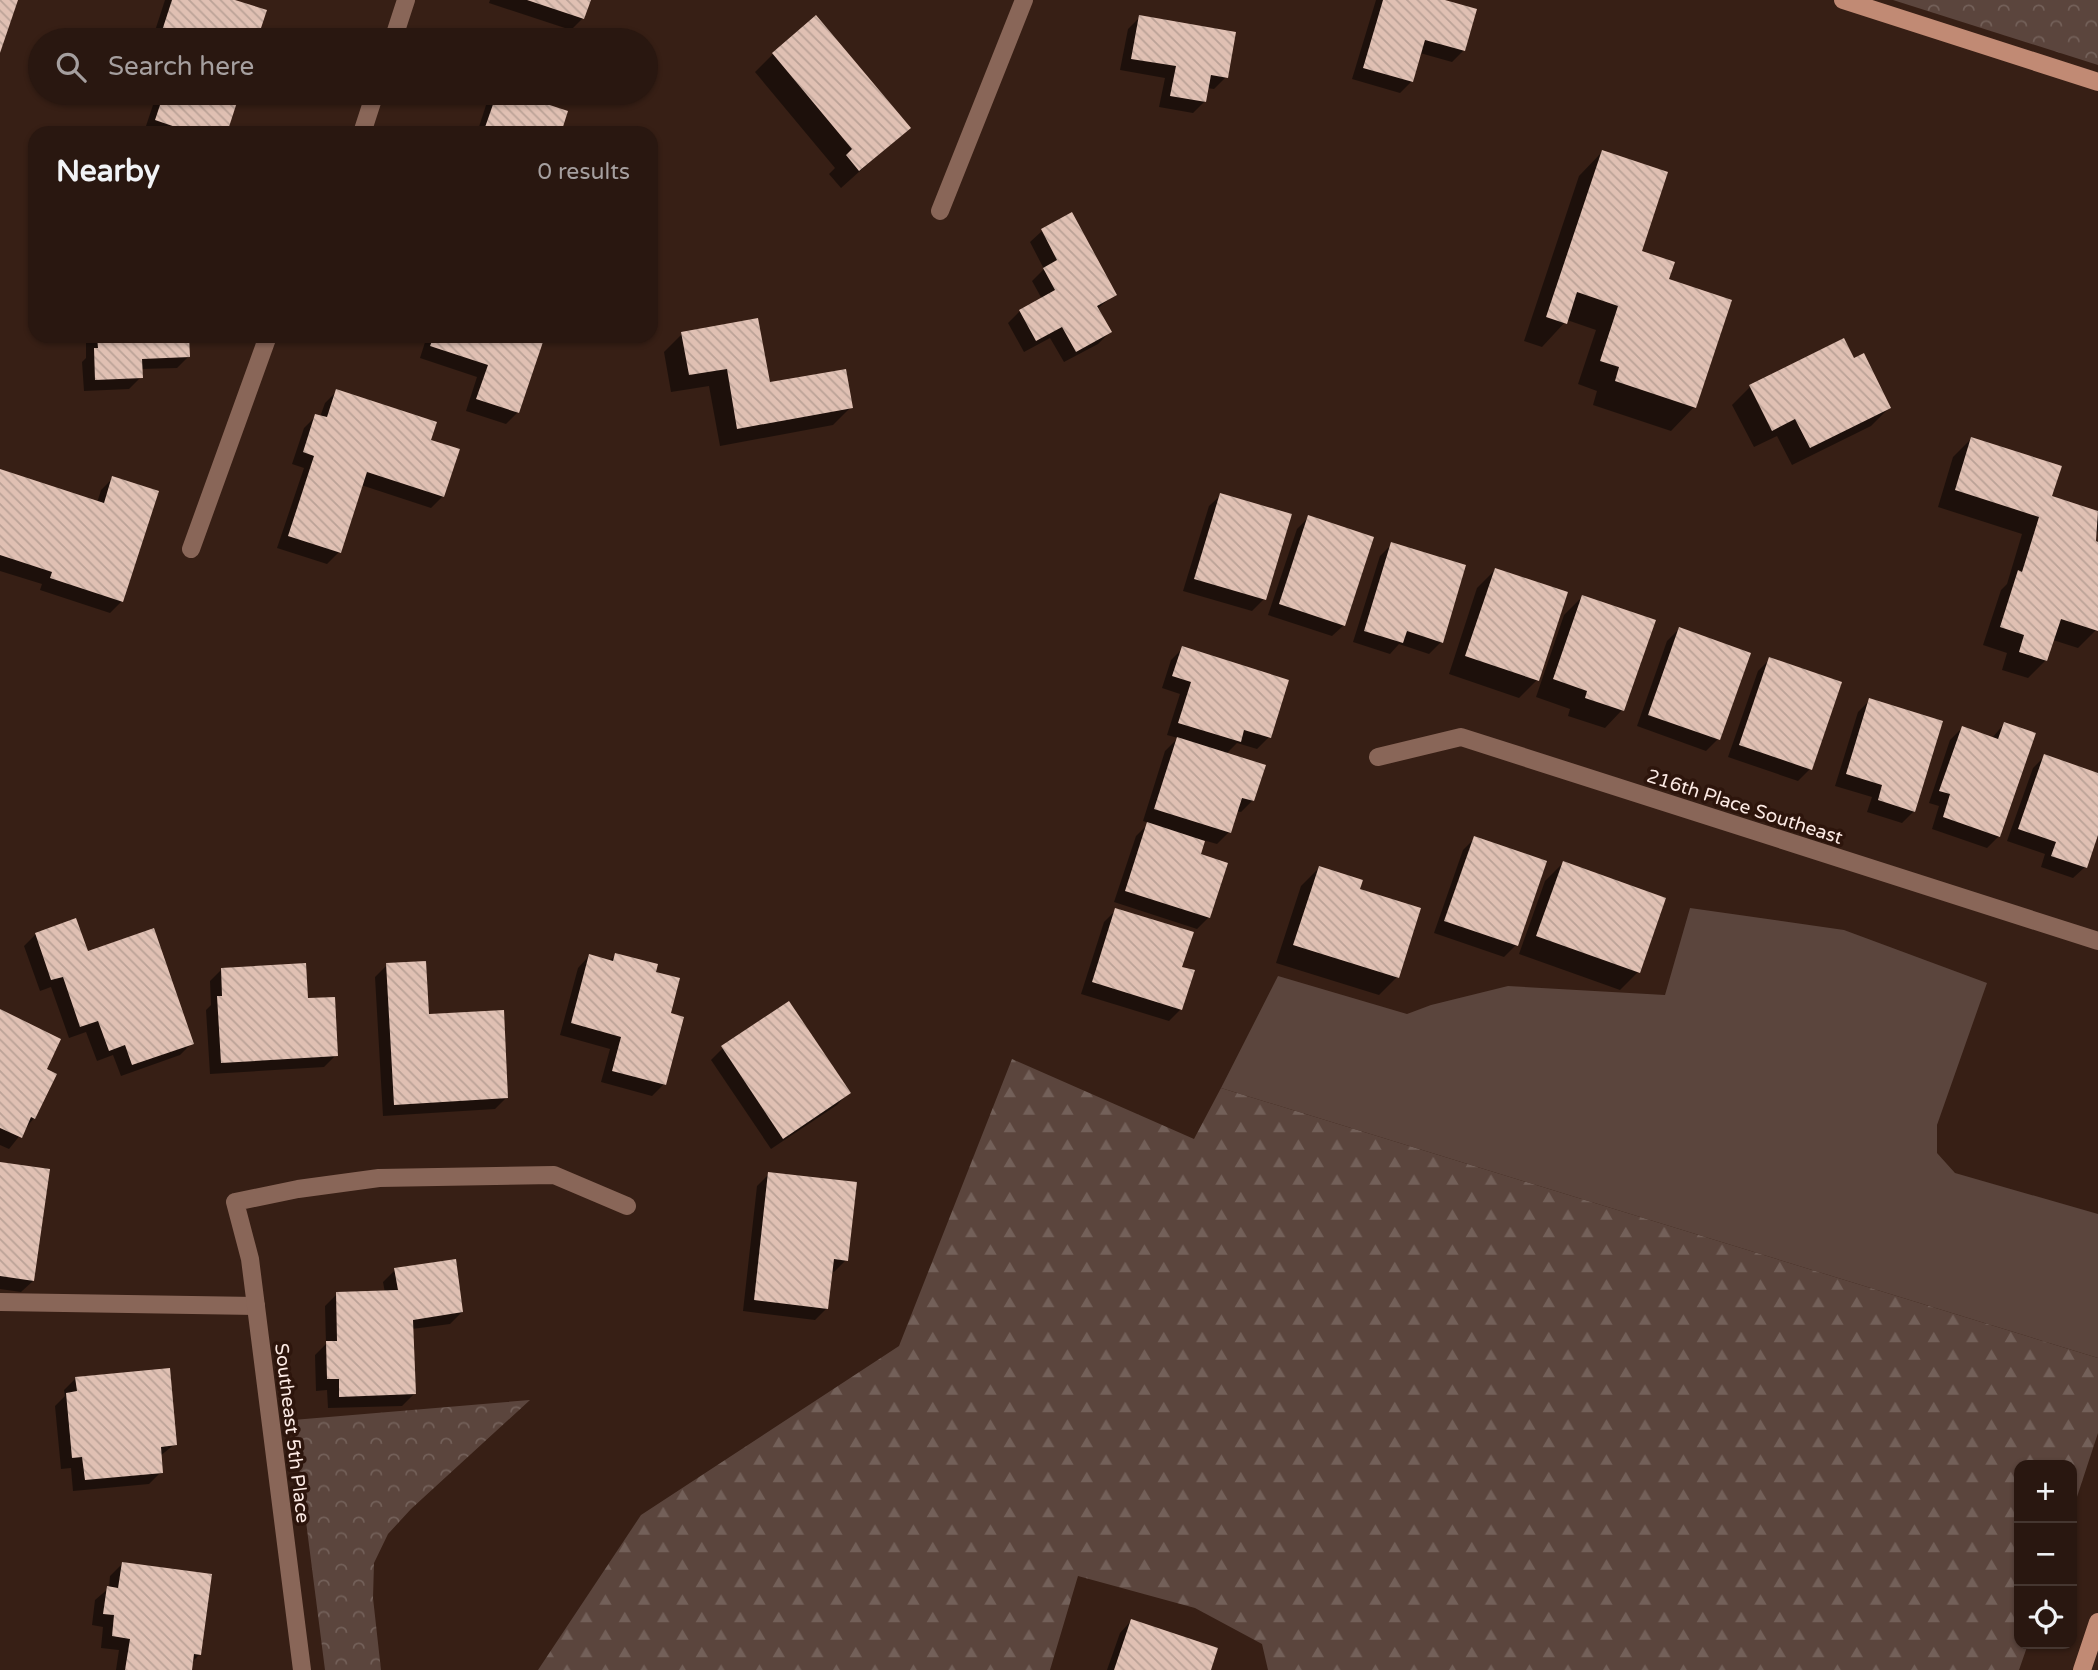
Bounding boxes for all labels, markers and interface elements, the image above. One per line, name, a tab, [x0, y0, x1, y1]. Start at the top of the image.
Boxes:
search box	[28, 28, 658, 105]
icon: search	[52, 48, 90, 86]
text: Search here	[108, 51, 254, 82]
text: Nearby	[56, 153, 160, 190]
text: 0 results	[537, 158, 630, 186]
street label: 216th Place Southeast	[1644, 765, 1845, 849]
street label: Southeast 5th Place	[270, 1342, 314, 1524]
map controls	[2014, 1460, 2077, 1649]
button: +	[2014, 1460, 2077, 1523]
button: −	[2014, 1523, 2077, 1586]
button: locate	[2014, 1586, 2077, 1649]

